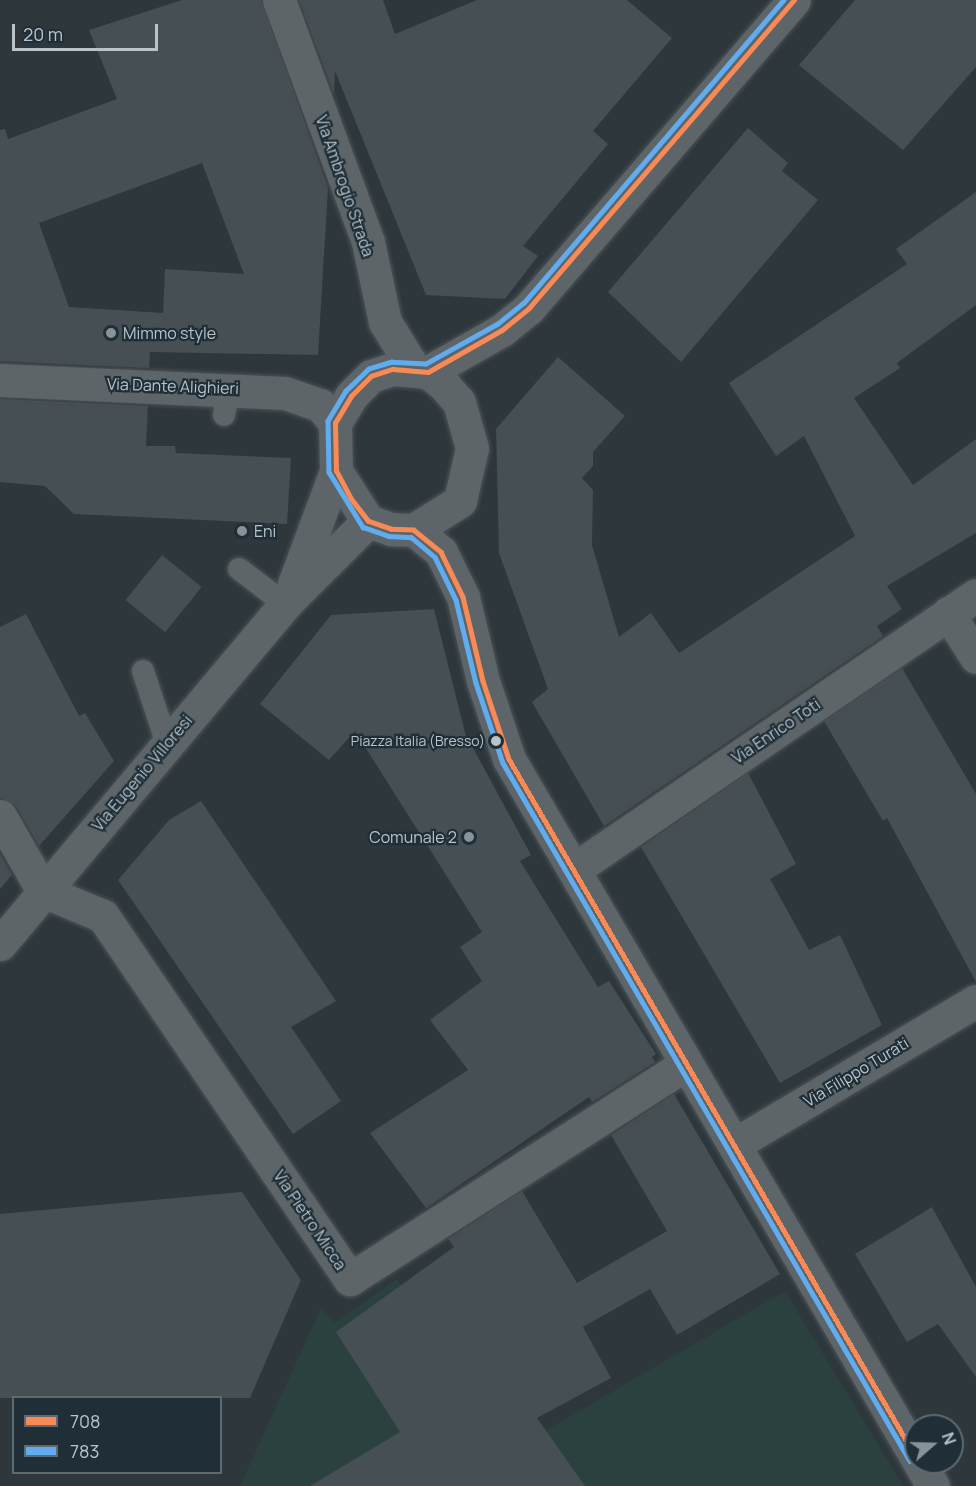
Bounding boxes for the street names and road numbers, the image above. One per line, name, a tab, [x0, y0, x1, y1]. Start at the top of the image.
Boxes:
street label: Via Ambrogio Strada	[312, 113, 378, 259]
street label: Via Dante Alighieri	[107, 374, 239, 398]
street label: Via Enrico Toti	[728, 694, 824, 768]
street label: Via Eugenio Villoresi	[88, 711, 196, 835]
street label: Via Filippo Turati	[800, 1033, 912, 1111]
street label: Via Pietro Micca	[270, 1167, 350, 1273]

